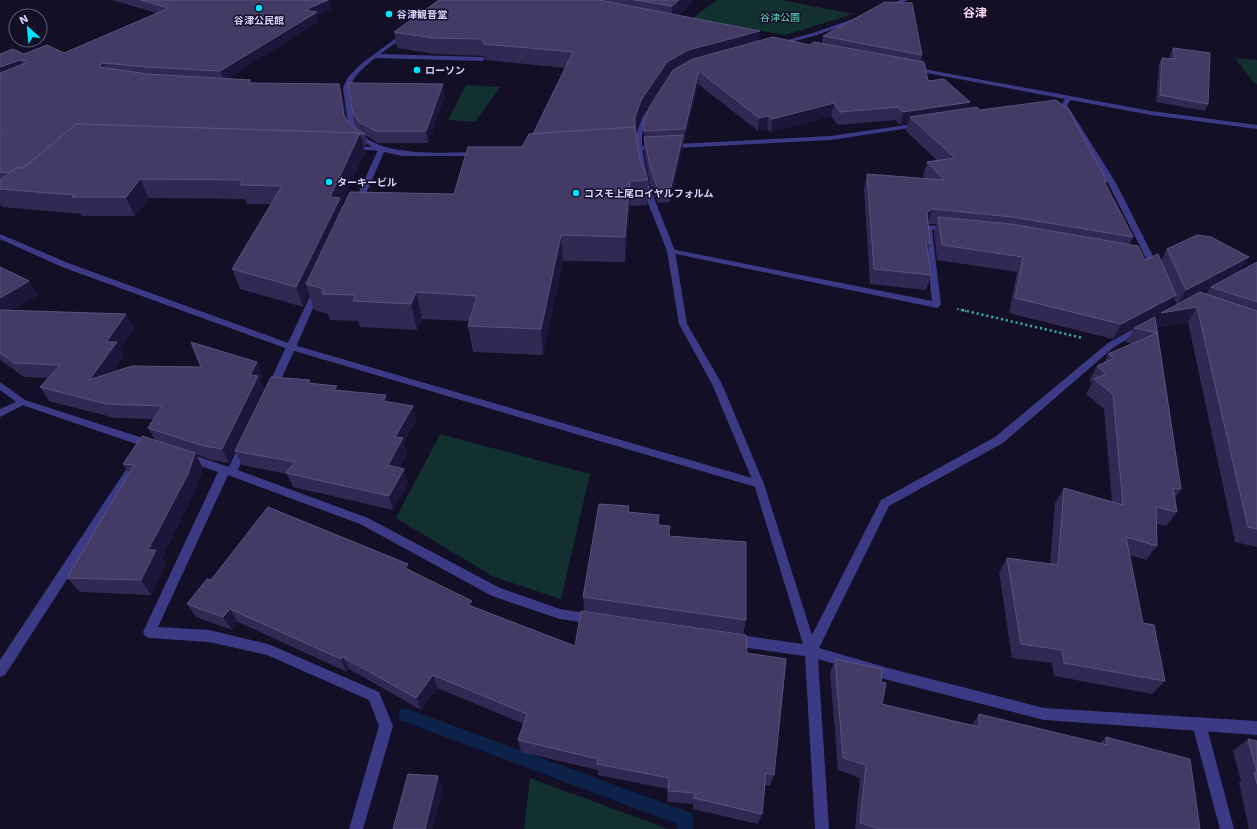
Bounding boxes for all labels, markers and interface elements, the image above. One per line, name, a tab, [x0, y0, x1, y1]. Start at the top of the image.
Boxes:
marker: 谷津公民館	[254, 3, 264, 13]
district label: 谷津	[963, 6, 987, 20]
north arrow	[8, 8, 48, 48]
marker: 谷津観音堂	[384, 9, 394, 19]
place label: 谷津観音堂	[397, 9, 447, 20]
text: N	[17, 12, 30, 27]
park label: 谷津公園	[760, 12, 800, 23]
place label: 谷津公民館	[234, 15, 284, 26]
marker: ローソン	[412, 65, 422, 75]
place label: ローソン	[425, 65, 465, 76]
marker: ターキービル	[324, 177, 334, 187]
place label: ターキービル	[337, 177, 397, 188]
marker: コスモ上尾ロイヤルフォルム	[571, 188, 581, 198]
place label: コスモ上尾ロイヤルフォルム	[584, 188, 714, 199]

